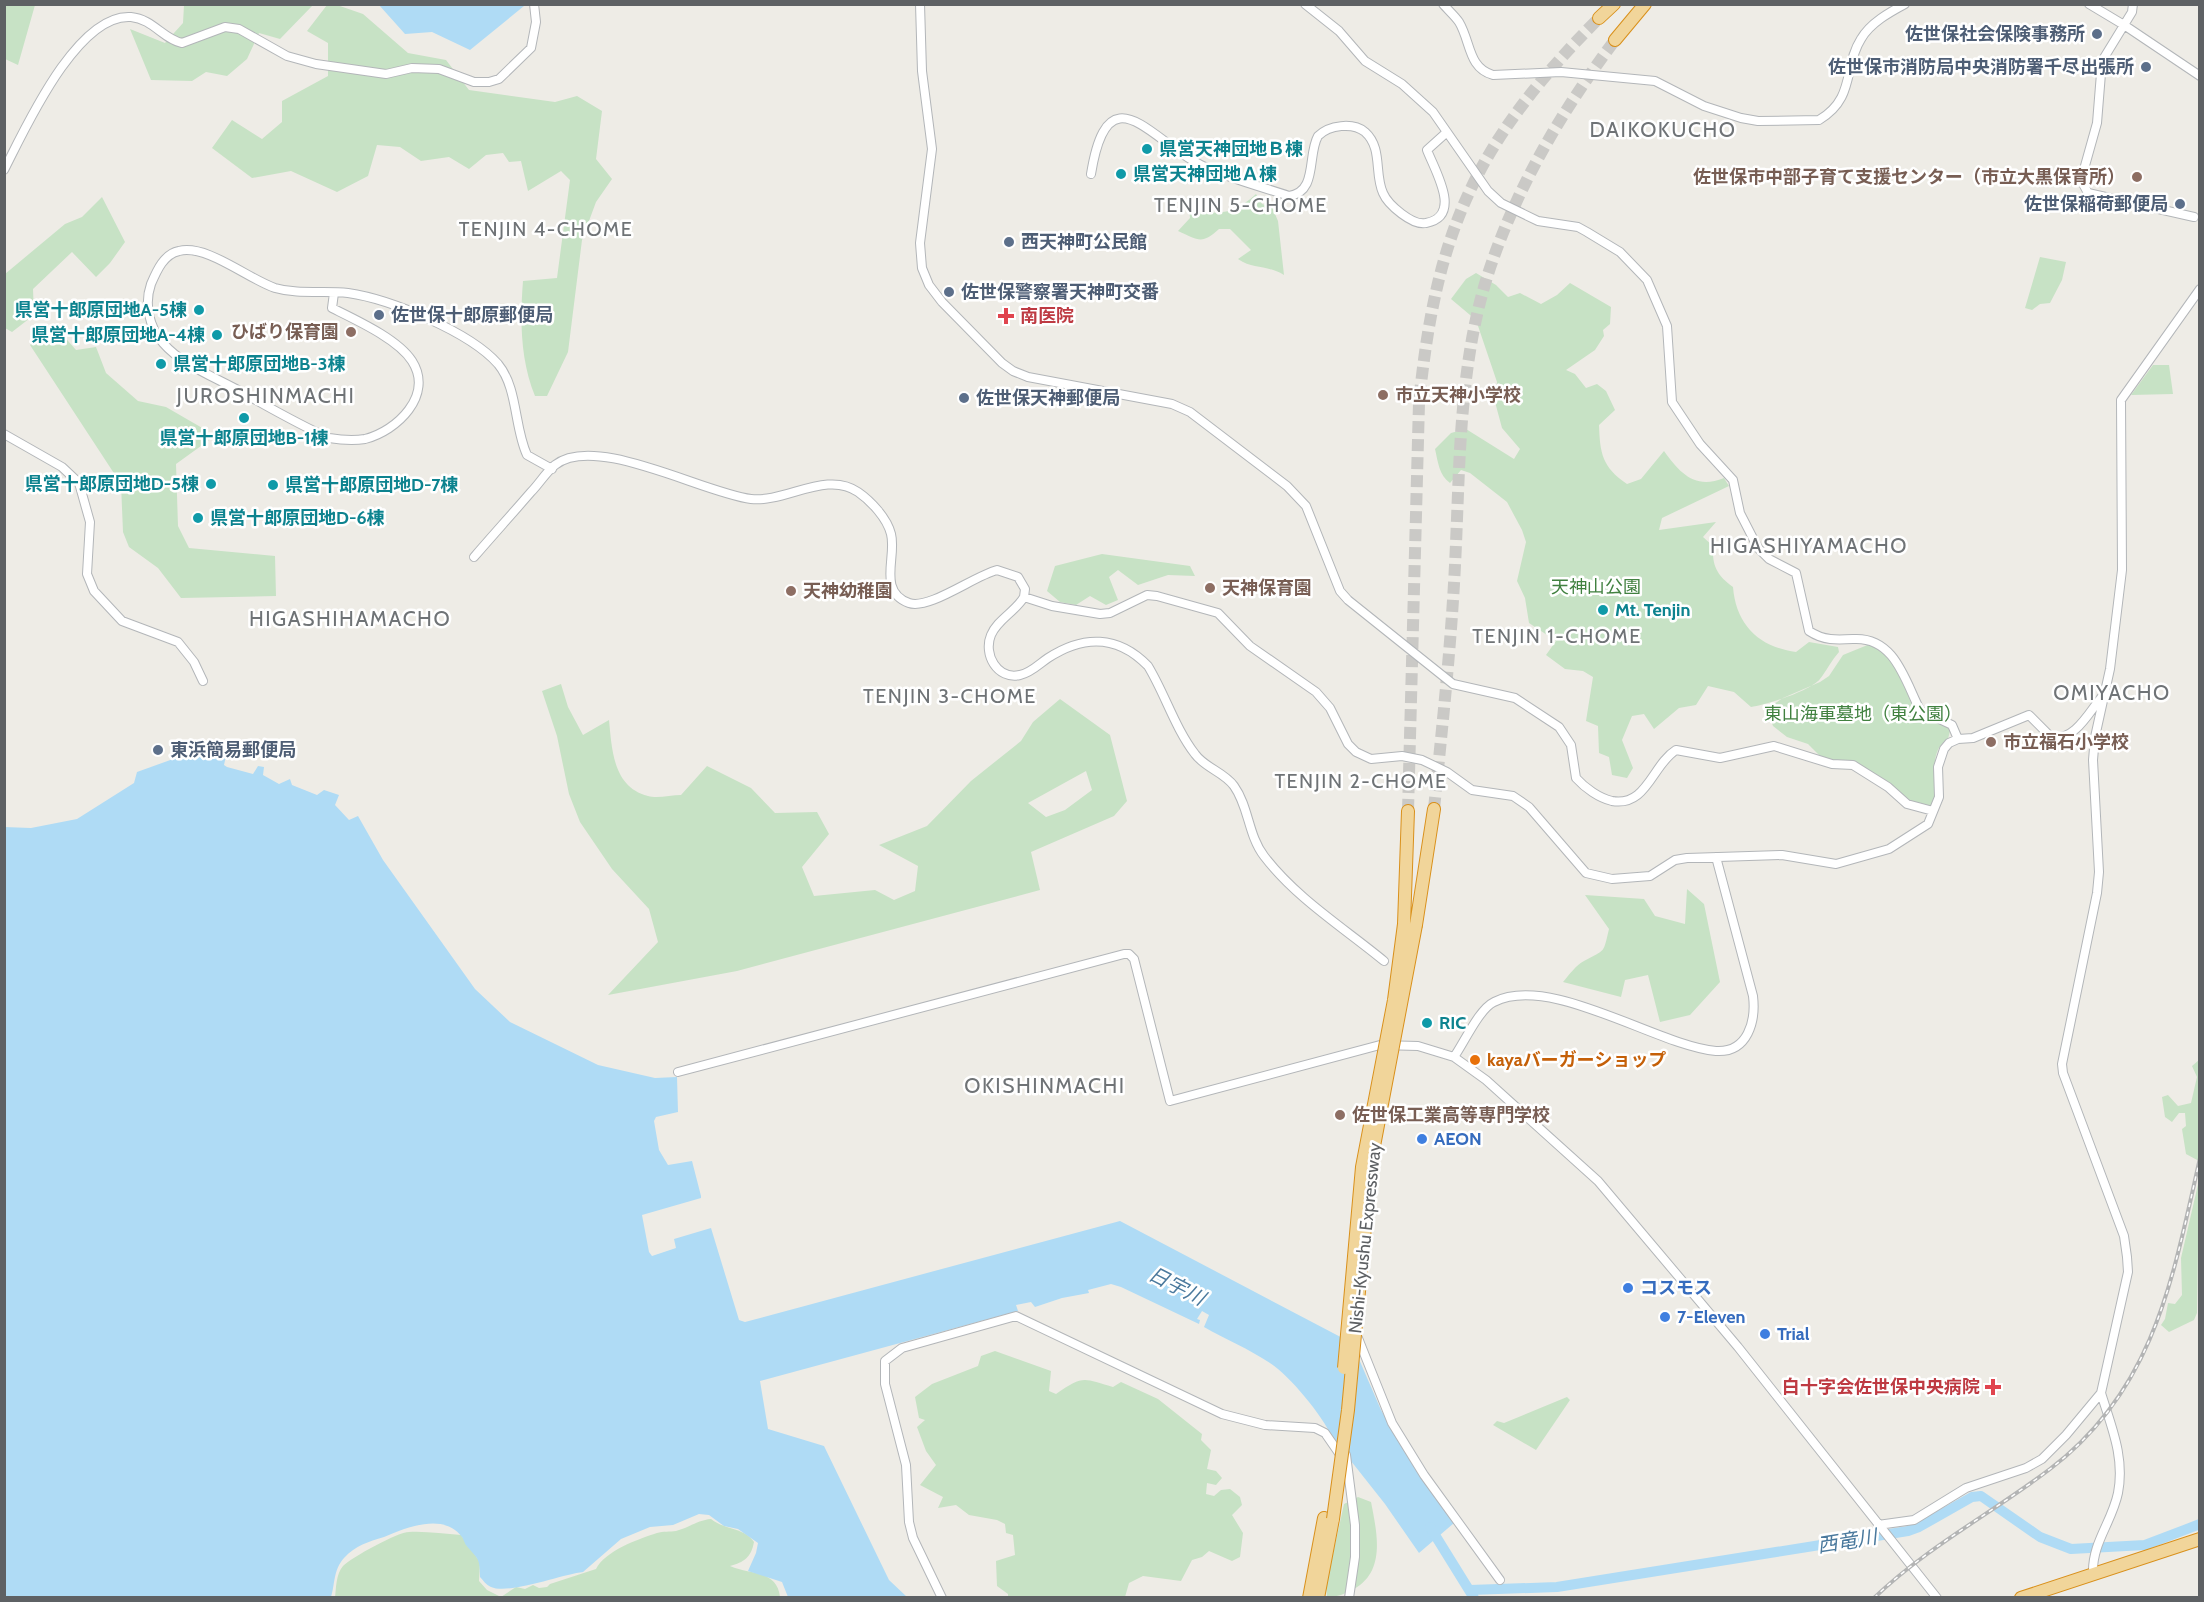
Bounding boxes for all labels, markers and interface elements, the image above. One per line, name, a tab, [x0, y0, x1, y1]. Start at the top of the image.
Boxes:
place label: 佐世保社会保険事務所	[1905, 23, 2085, 45]
marker: 佐世保社会保険事務所	[2090, 27, 2104, 41]
place label: 佐世保市消防局中央消防署千尽出張所	[1828, 56, 2134, 78]
marker: 佐世保市消防局中央消防署千尽出張所	[2139, 60, 2153, 74]
district label: DAIKOKUCHO	[1590, 117, 1736, 142]
place label: 県営天神団地Ｂ棟	[1159, 138, 1303, 160]
marker: 県営天神団地Ｂ棟	[1140, 142, 1154, 156]
place label: 県営天神団地Ａ棟	[1133, 163, 1277, 185]
place label: 佐世保市中部子育て支援センター（市立大黒保育所）	[1693, 166, 2125, 188]
marker: 県営天神団地Ａ棟	[1114, 167, 1128, 181]
marker: 佐世保市中部子育て支援センター（市立大黒保育所）	[2130, 170, 2144, 184]
district label: TENJIN 5-CHOME	[1154, 193, 1328, 217]
place label: 佐世保稲荷郵便局	[2024, 193, 2168, 215]
marker: 佐世保稲荷郵便局	[2173, 197, 2187, 211]
district label: TENJIN 4-CHOME	[459, 217, 633, 241]
place label: 西天神町公民館	[1021, 231, 1147, 253]
marker: 西天神町公民館	[1002, 235, 1016, 249]
place label: 佐世保警察署天神町交番	[961, 281, 1159, 303]
marker: 佐世保警察署天神町交番	[942, 285, 956, 299]
place label: 県営十郎原団地A-5棟	[15, 299, 187, 321]
marker: 県営十郎原団地A-5棟	[192, 303, 206, 317]
place label: 佐世保十郎原郵便局	[391, 304, 553, 326]
place label: 南医院	[1020, 305, 1074, 327]
marker: 南医院	[997, 307, 1015, 325]
marker: 佐世保十郎原郵便局	[372, 308, 386, 322]
place label: ひばり保育園	[231, 321, 339, 343]
place label: 県営十郎原団地A-4棟	[31, 324, 205, 346]
marker: ひばり保育園	[344, 325, 358, 339]
marker: 県営十郎原団地A-4棟	[210, 328, 224, 342]
place label: 県営十郎原団地B-3棟	[173, 353, 346, 375]
marker: 県営十郎原団地B-3棟	[154, 357, 168, 371]
district label: JUROSHINMACHI	[176, 383, 355, 408]
place label: 市立天神小学校	[1395, 384, 1521, 406]
place label: 佐世保天神郵便局	[976, 387, 1120, 409]
marker: 市立天神小学校	[1376, 388, 1390, 402]
marker: 佐世保天神郵便局	[957, 391, 971, 405]
marker: 県営十郎原団地B-1棟	[237, 411, 251, 425]
place label: 県営十郎原団地B-1棟	[159, 427, 329, 449]
place label: 県営十郎原団地D-5棟	[25, 473, 199, 495]
place label: 県営十郎原団地D-7棟	[285, 474, 458, 496]
marker: 県営十郎原団地D-5棟	[204, 477, 218, 491]
marker: 県営十郎原団地D-7棟	[266, 478, 280, 492]
place label: 県営十郎原団地D-6棟	[210, 507, 385, 529]
marker: 県営十郎原団地D-6棟	[191, 511, 205, 525]
district label: HIGASHIYAMACHO	[1710, 533, 1908, 558]
park label: 天神山公園	[1551, 576, 1641, 598]
place label: 天神保育園	[1222, 577, 1312, 599]
place label: 天神幼稚園	[803, 580, 893, 602]
marker: 天神保育園	[1203, 581, 1217, 595]
marker: 天神幼稚園	[784, 584, 798, 598]
place label: Mt. Tenjin	[1615, 599, 1690, 621]
marker: Mt. Tenjin	[1596, 603, 1610, 617]
district label: HIGASHIHAMACHO	[249, 606, 451, 631]
district label: TENJIN 1-CHOME	[1472, 624, 1642, 648]
district label: OMIYACHO	[2053, 680, 2171, 705]
district label: TENJIN 3-CHOME	[863, 684, 1037, 708]
park label: 東山海軍墓地（東公園）	[1764, 703, 1962, 725]
place label: 市立福石小学校	[2003, 731, 2129, 753]
marker: 市立福石小学校	[1984, 735, 1998, 749]
place label: 東浜簡易郵便局	[170, 739, 296, 761]
marker: 東浜簡易郵便局	[151, 743, 165, 757]
district label: TENJIN 2-CHOME	[1274, 769, 1448, 793]
place label: RIC	[1439, 1012, 1466, 1034]
marker: RIC	[1420, 1016, 1434, 1030]
place label: kayaバーガーショップ	[1487, 1049, 1666, 1071]
marker: kayaバーガーショップ	[1468, 1053, 1482, 1067]
district label: OKISHINMACHI	[964, 1073, 1126, 1098]
place label: 佐世保工業高等専門学校	[1352, 1104, 1550, 1126]
marker: 佐世保工業高等専門学校	[1333, 1108, 1347, 1122]
place label: AEON	[1434, 1128, 1482, 1150]
marker: AEON	[1415, 1132, 1429, 1146]
street label: Nishi-Kyushu Expressway	[1344, 1141, 1386, 1335]
water label: 日宇川	[1145, 1262, 1211, 1311]
place label: コスモス	[1640, 1277, 1712, 1299]
marker: コスモス	[1621, 1281, 1635, 1295]
place label: 7-Eleven	[1677, 1306, 1745, 1328]
marker: 7-Eleven	[1658, 1310, 1672, 1324]
place label: Trial	[1777, 1323, 1810, 1345]
marker: Trial	[1758, 1327, 1772, 1341]
place label: 白十字会佐世保中央病院	[1782, 1376, 1980, 1398]
marker: 白十字会佐世保中央病院	[1984, 1378, 2002, 1396]
water label: 西竜川	[1815, 1524, 1880, 1558]

